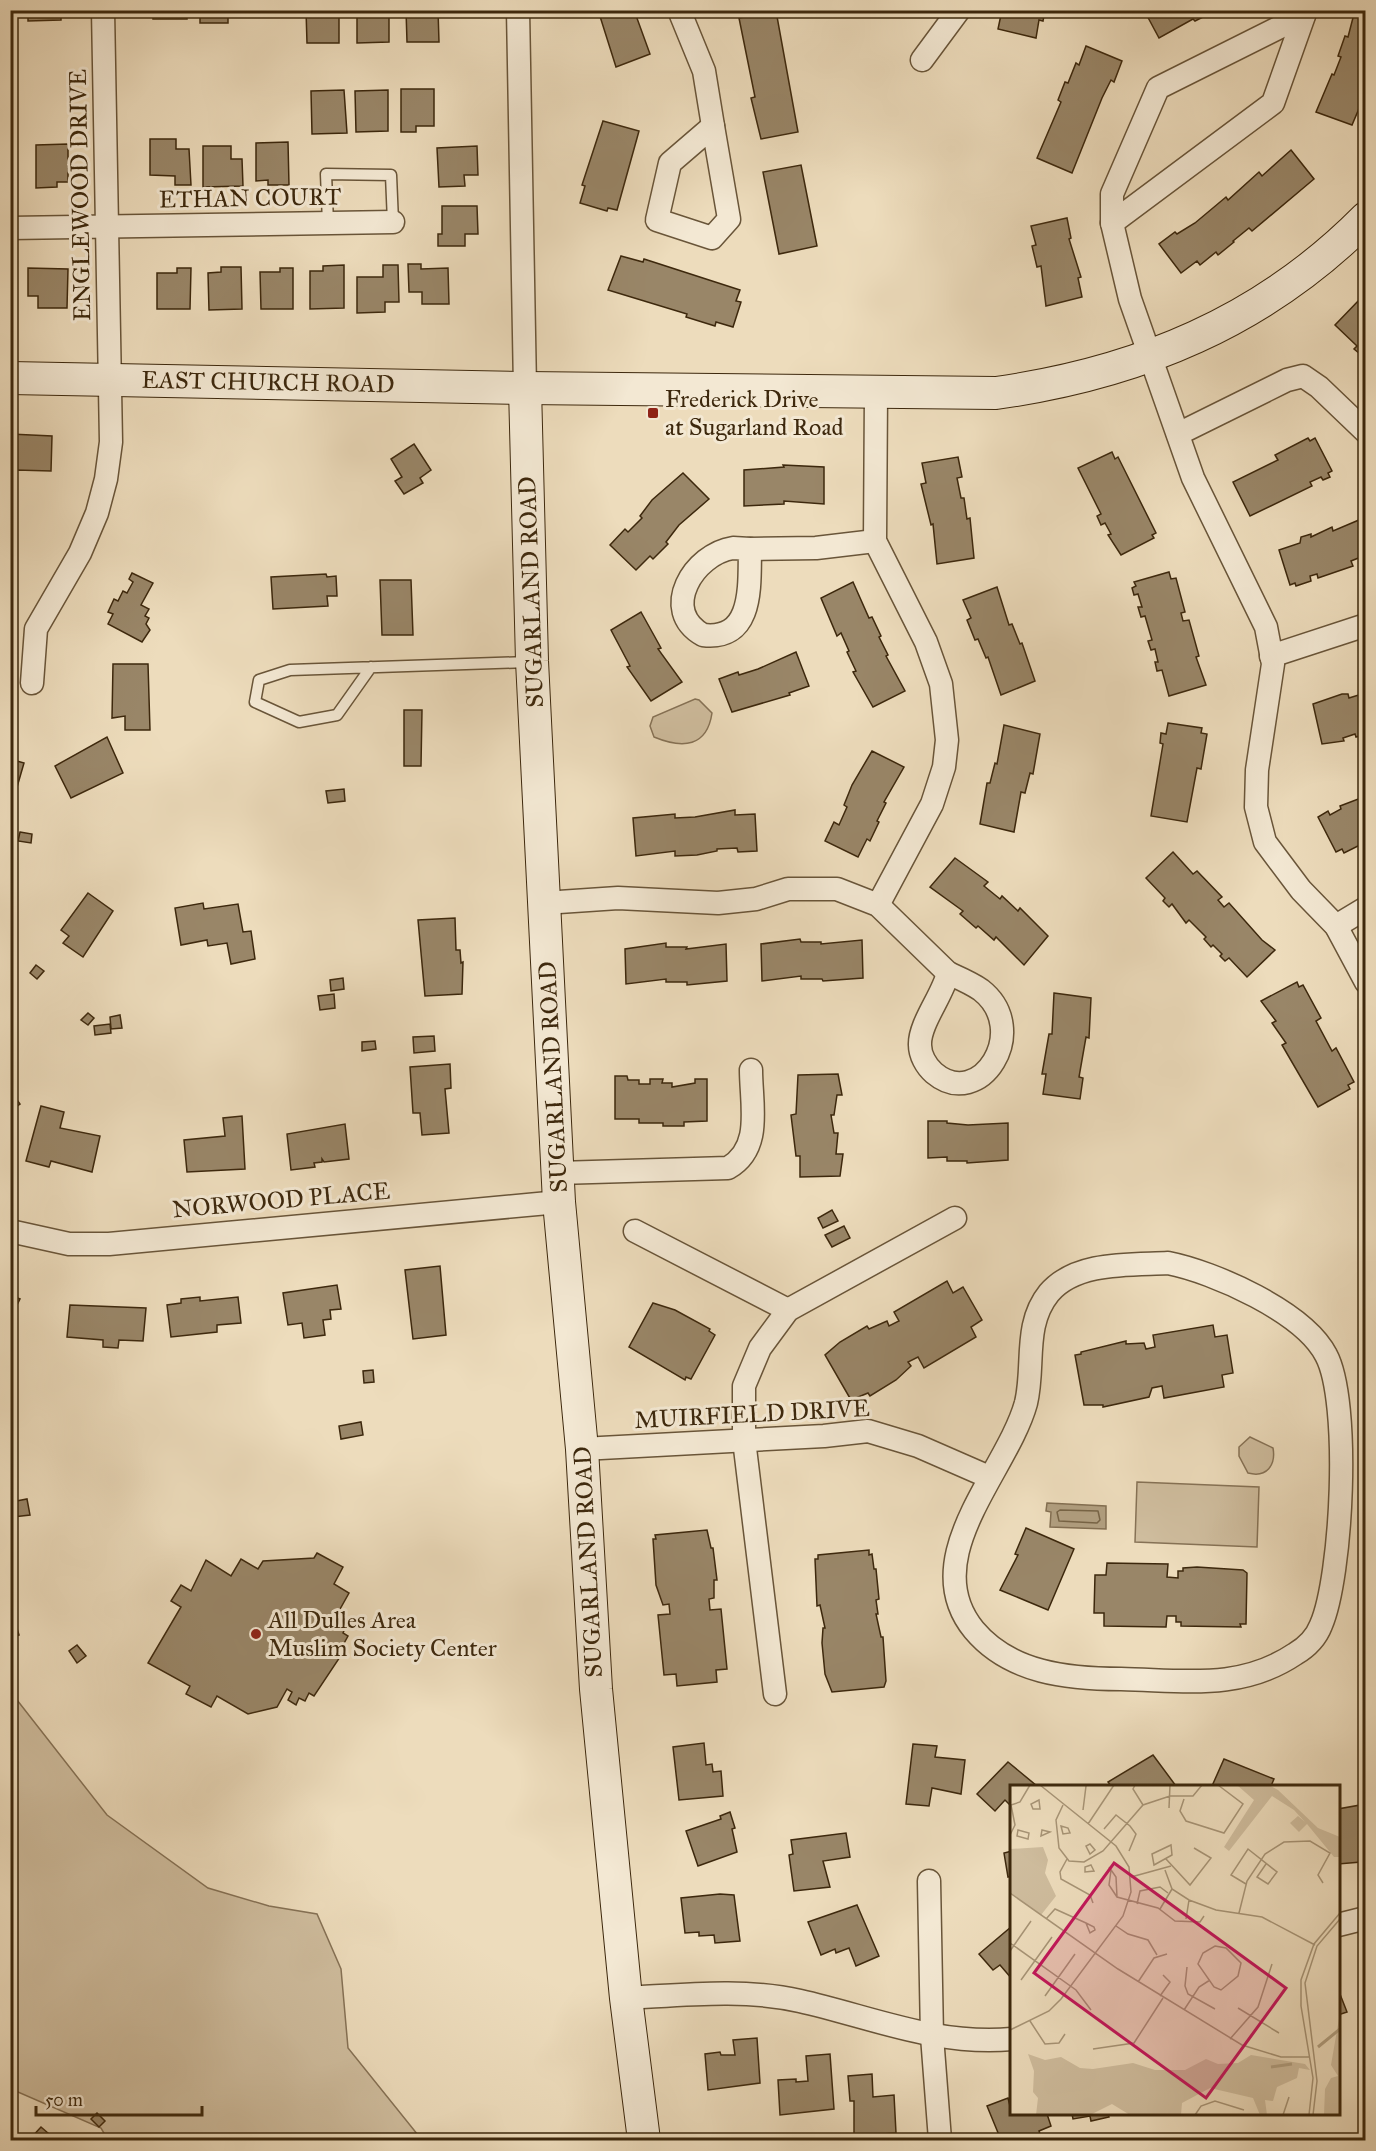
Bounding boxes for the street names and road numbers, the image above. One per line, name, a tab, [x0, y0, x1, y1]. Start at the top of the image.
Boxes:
street label: ENGLEWOOD DRIVE	[63, 69, 97, 321]
street label: ETHAN COURT	[159, 181, 341, 215]
street label: EAST CHURCH ROAD	[141, 365, 395, 399]
street label: SUGARLAND ROAD	[512, 476, 550, 708]
street label: SUGARLAND ROAD	[532, 961, 574, 1193]
street label: NORWOOD PLACE	[171, 1176, 391, 1224]
street label: MUIRFIELD DRIVE	[634, 1393, 870, 1435]
street label: SUGARLAND ROAD	[567, 1446, 609, 1678]

